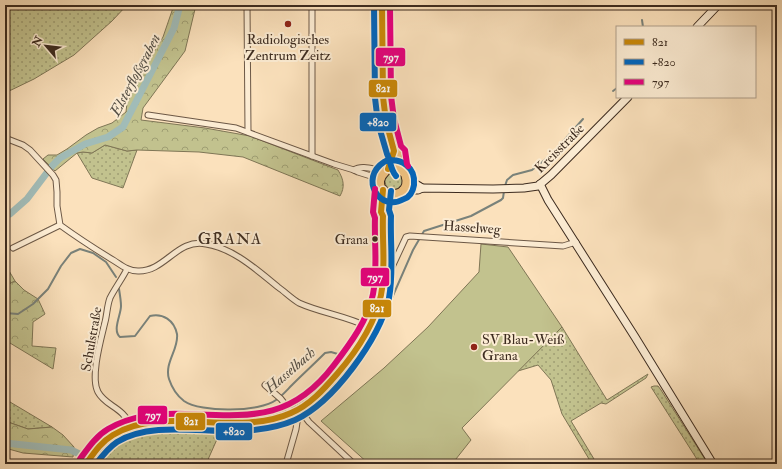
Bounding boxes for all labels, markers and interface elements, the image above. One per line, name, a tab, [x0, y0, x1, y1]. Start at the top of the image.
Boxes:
marker: Radiologisches Zentrum Zeitz	[283, 19, 293, 29]
north arrow	[26, 26, 66, 66]
legend	[616, 26, 756, 98]
water label: Elsterfloßgraben	[105, 31, 165, 121]
place label: Radiologisches Zentrum Zeitz	[245, 31, 331, 64]
text: N	[29, 33, 46, 50]
text: 821	[652, 35, 668, 50]
line badge: 797	[375, 47, 406, 67]
text: 797	[383, 51, 400, 64]
text: +820	[652, 55, 676, 70]
text: 797	[652, 75, 670, 90]
line badge: 821	[368, 79, 398, 98]
text: 821	[376, 82, 390, 95]
line badge: +820	[359, 112, 397, 132]
text: +820	[367, 116, 389, 129]
street label: Kreisstraße	[531, 120, 588, 177]
street label: Hasselweg	[443, 217, 502, 238]
district label: GRANA	[198, 229, 262, 249]
place label: Grana	[335, 232, 369, 248]
marker: Grana	[370, 234, 380, 244]
line badge: 797	[360, 267, 390, 287]
text: 797	[367, 271, 384, 284]
line badge: 821	[362, 299, 392, 318]
text: 821	[370, 302, 384, 315]
street label: Schulstraße	[77, 305, 106, 373]
place label: SV Blau-Weiß Grana	[482, 331, 565, 364]
marker: SV Blau-Weiß Grana	[469, 342, 479, 352]
water label: Hasselbach	[260, 343, 320, 398]
line badge: 797	[137, 405, 168, 425]
text: 797	[145, 409, 162, 422]
line badge: 821	[175, 412, 206, 431]
text: 821	[184, 415, 198, 428]
line badge: +820	[215, 422, 253, 441]
text: +820	[223, 425, 245, 438]

